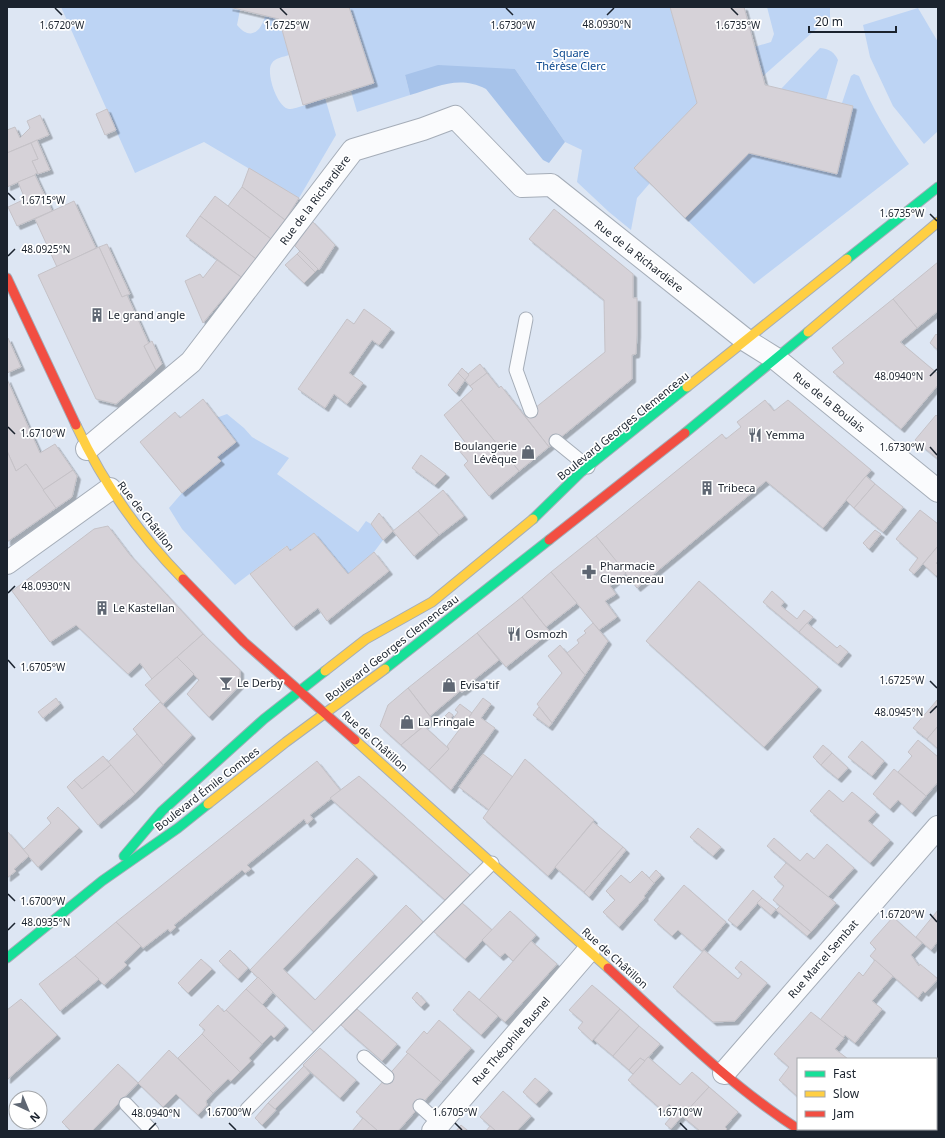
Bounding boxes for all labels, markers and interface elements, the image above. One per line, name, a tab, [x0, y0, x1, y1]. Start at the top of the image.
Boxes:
scale bar	[809, 8, 896, 34]
text: 20 m	[815, 13, 843, 30]
text: 48.0930°N	[583, 17, 631, 31]
text: 1.6720°W	[40, 18, 85, 32]
text: 1.6725°W	[265, 18, 310, 32]
text: 1.6730°W	[491, 18, 536, 32]
text: 1.6735°W	[716, 18, 761, 32]
park label: Square Thérèse Clerc	[536, 45, 606, 73]
street label: Rue de la Richardière	[276, 152, 353, 248]
text: 1.6715°W	[21, 193, 66, 207]
text: 1.6735°W	[880, 206, 925, 220]
street label: Rue de la Richardière	[592, 216, 687, 295]
text: 48.0925°N	[22, 242, 70, 256]
building icon: Le grand angle	[89, 307, 105, 323]
place label: Le grand angle	[108, 307, 185, 322]
street label: Boulevard Georges Clemenceau	[554, 368, 692, 483]
street label: Rue de la Boulais	[790, 368, 868, 435]
text: 48.0940°N	[875, 369, 923, 383]
text: 1.6710°W	[21, 426, 66, 440]
restaurant icon: Yemma	[747, 427, 763, 443]
place label: Yemma	[766, 427, 805, 442]
place label: Boulangerie Lévêque	[454, 438, 517, 466]
text: 1.6730°W	[880, 440, 925, 454]
shop icon: Boulangerie Lévêque	[520, 444, 536, 460]
street label: Rue de Châtillon	[115, 478, 178, 554]
building icon: Tribeca	[699, 480, 715, 496]
place label: Tribeca	[718, 480, 755, 495]
place label: Pharmacie Clemenceau	[600, 558, 664, 586]
pharmacy icon: Pharmacie Clemenceau	[581, 564, 597, 580]
text: 48.0930°N	[22, 579, 70, 593]
street label: Boulevard Georges Clemenceau	[322, 591, 461, 704]
building icon: Le Kastellan	[94, 600, 110, 616]
place label: Le Kastellan	[113, 600, 175, 615]
restaurant icon: Osmozh	[506, 626, 522, 642]
place label: Osmozh	[525, 626, 568, 641]
text: 1.6705°W	[21, 660, 66, 674]
text: 1.6725°W	[880, 673, 925, 687]
bar icon: Le Derby	[218, 675, 234, 691]
place label: Le Derby	[237, 675, 283, 690]
shop icon: Evisa'tif	[441, 677, 457, 693]
place label: Evisa'tif	[460, 677, 500, 692]
text: 48.0945°N	[875, 705, 923, 719]
street label: Rue de Châtillon	[339, 707, 412, 774]
shop icon: La Fringale	[399, 714, 415, 730]
place label: La Fringale	[418, 714, 475, 729]
street label: Boulevard Émile Combes	[151, 743, 262, 834]
text: 1.6700°W	[21, 894, 66, 908]
text: 1.6720°W	[880, 907, 925, 921]
text: 48.0935°N	[22, 915, 70, 929]
street label: Rue Marcel Sembat	[784, 916, 861, 1001]
street label: Rue de Châtillon	[579, 924, 652, 991]
street label: Rue Théophile Busnel	[468, 994, 553, 1088]
legend	[797, 1058, 937, 1130]
text: Fast	[833, 1065, 857, 1082]
text: Slow	[833, 1085, 860, 1102]
north arrow	[8, 1090, 48, 1130]
text: 1.6700°W	[207, 1105, 252, 1119]
text: 1.6705°W	[433, 1105, 478, 1119]
text: 1.6710°W	[658, 1105, 703, 1119]
text: Jam	[832, 1105, 854, 1122]
text: 48.0940°N	[132, 1106, 180, 1120]
text: N	[27, 1109, 44, 1126]

